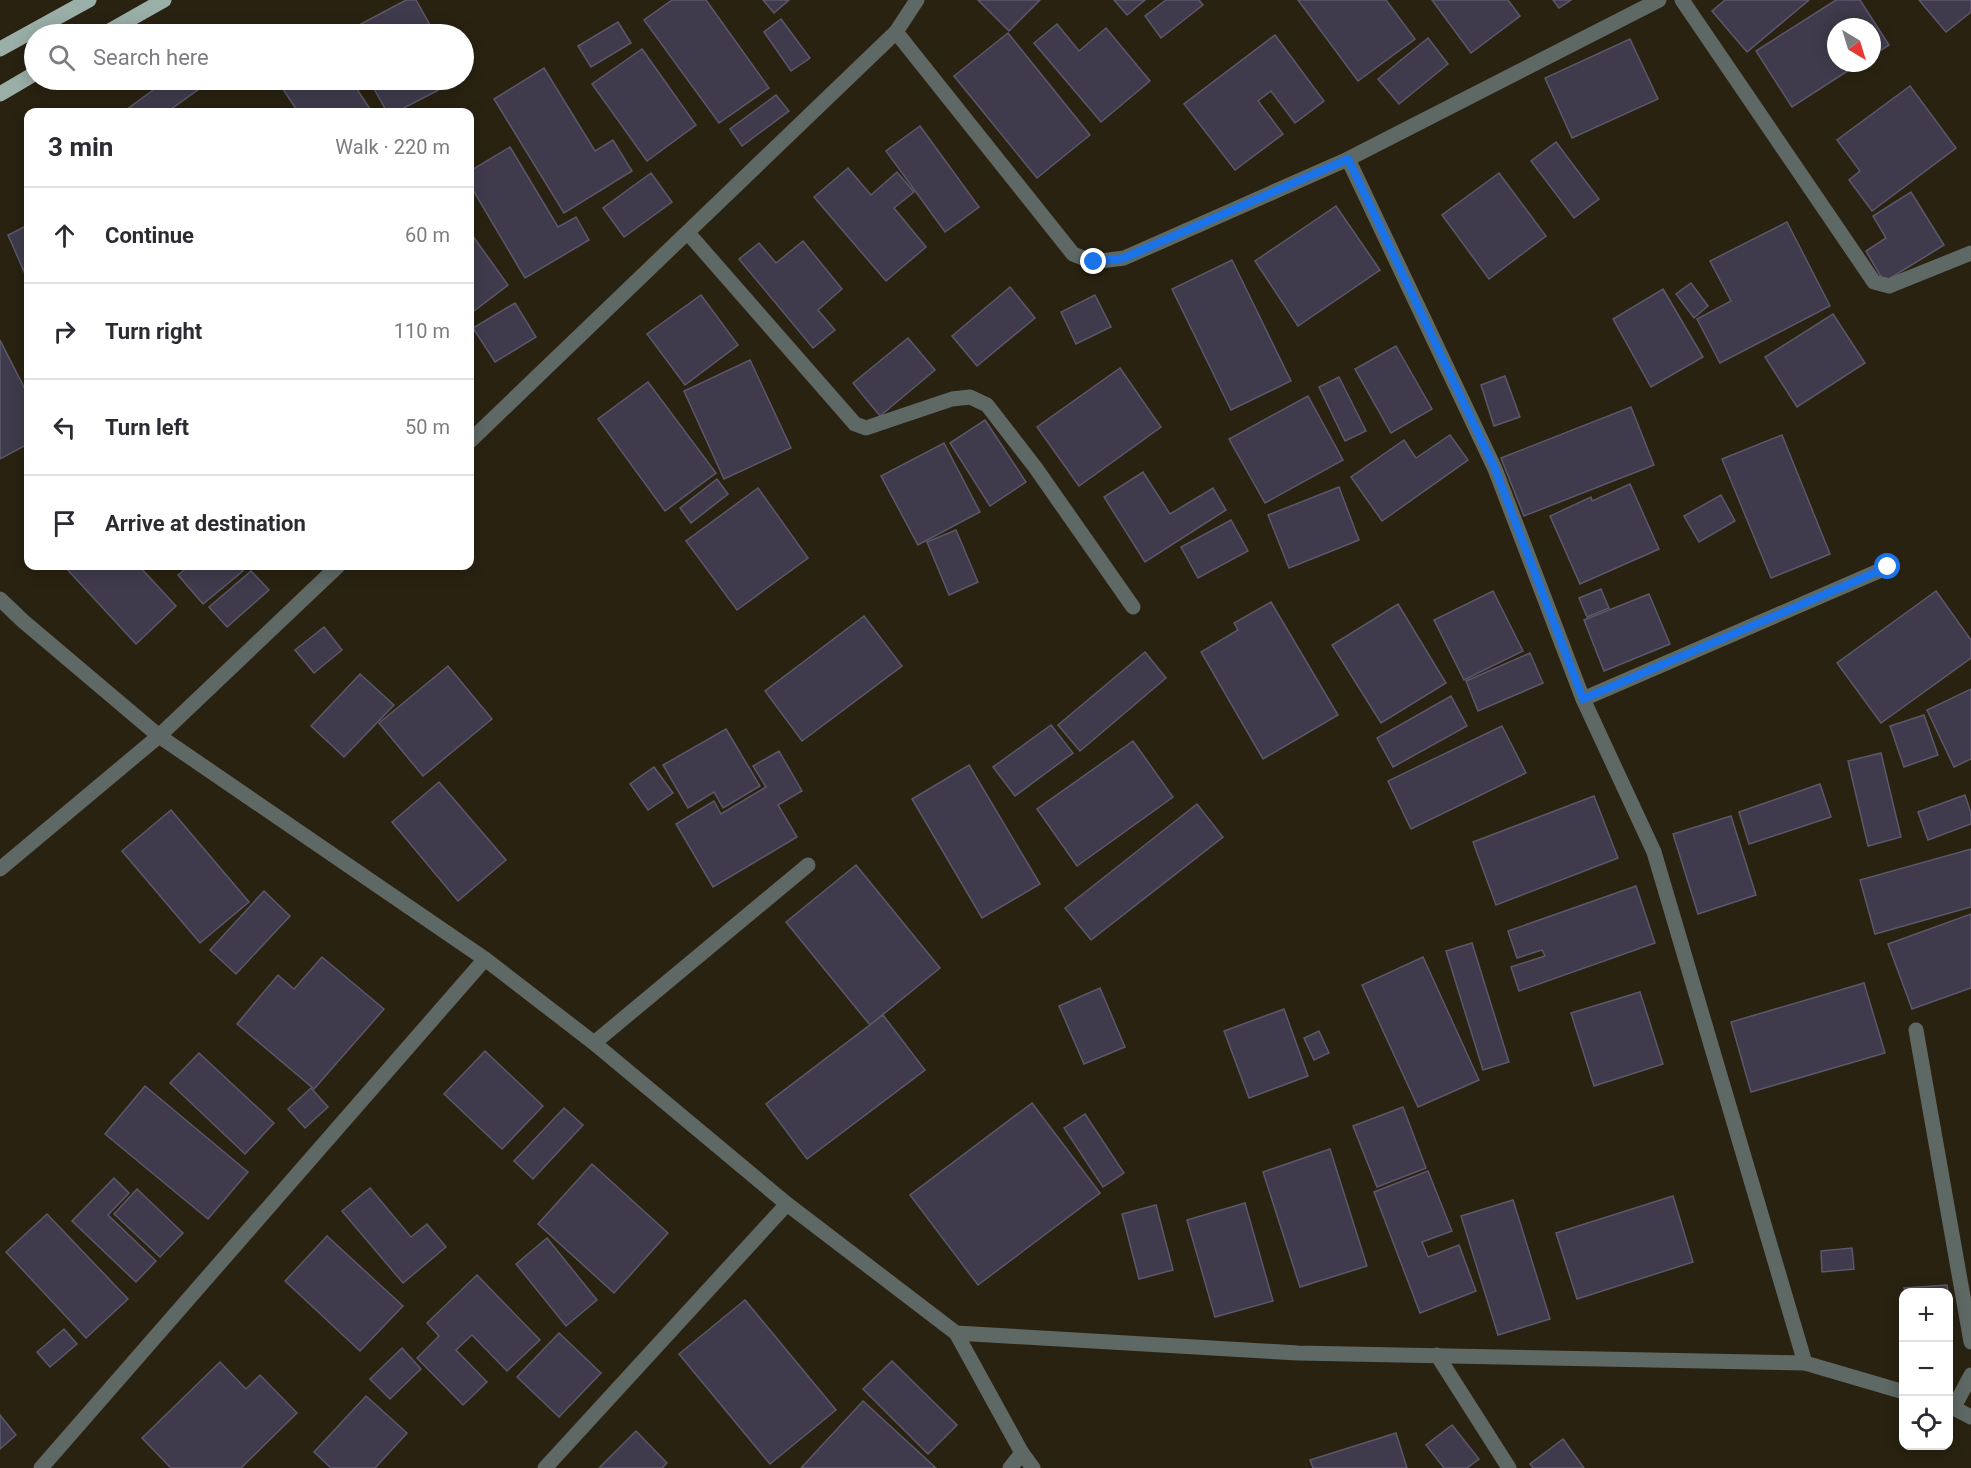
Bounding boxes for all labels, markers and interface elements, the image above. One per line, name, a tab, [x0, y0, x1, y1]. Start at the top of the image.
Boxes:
north arrow	[1827, 18, 1881, 72]
search box	[24, 24, 474, 90]
icon: search	[45, 41, 78, 74]
text: Search here	[93, 45, 209, 70]
text: 3 min	[48, 132, 113, 162]
text: Walk · 220 m	[335, 135, 450, 159]
icon: ahead	[48, 219, 81, 252]
text: Continue	[105, 223, 194, 248]
text: 60 m	[405, 223, 450, 247]
route end	[1080, 248, 1106, 274]
icon: right	[48, 315, 81, 348]
text: Turn right	[105, 319, 202, 344]
text: 110 m	[394, 319, 450, 343]
icon: left	[48, 411, 81, 444]
text: Turn left	[105, 415, 189, 440]
text: 50 m	[405, 415, 450, 439]
icon: arrive	[48, 507, 81, 540]
text: Arrive at destination	[105, 511, 306, 536]
route start	[1874, 553, 1900, 579]
map controls	[1899, 1288, 1953, 1450]
button: +	[1899, 1288, 1953, 1342]
button: −	[1899, 1342, 1953, 1396]
button: locate	[1899, 1396, 1953, 1450]

